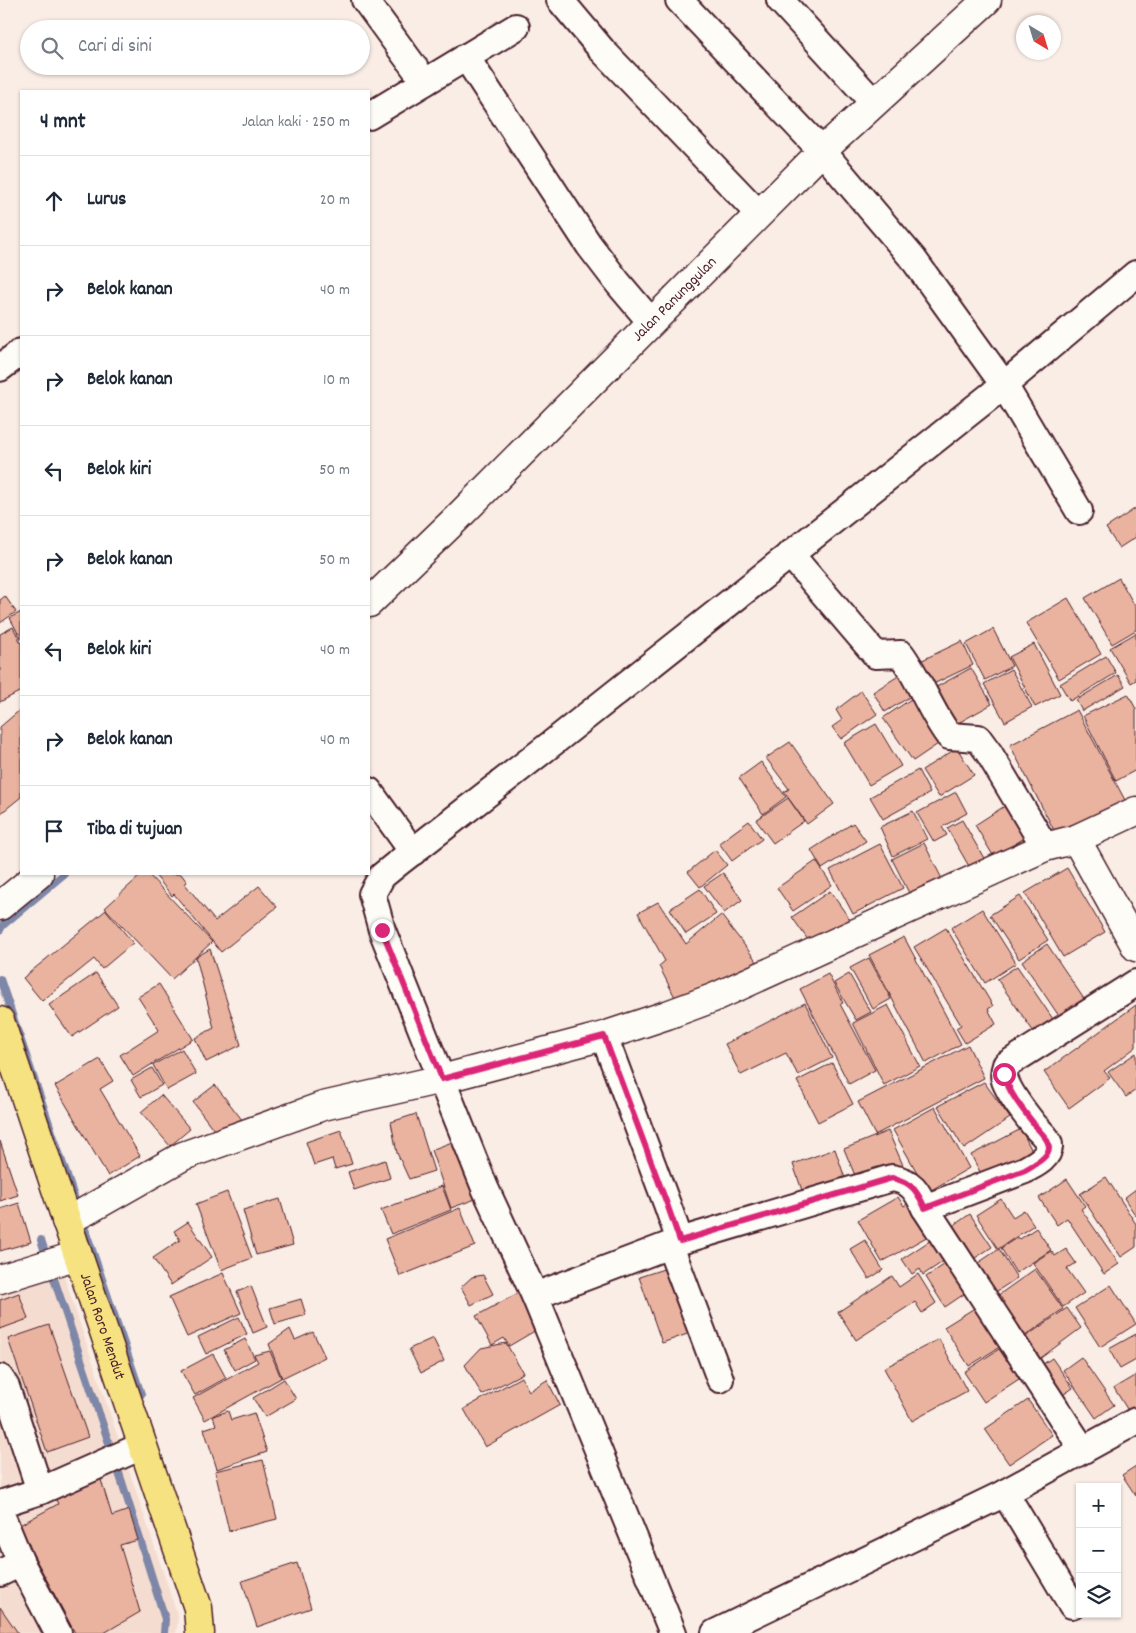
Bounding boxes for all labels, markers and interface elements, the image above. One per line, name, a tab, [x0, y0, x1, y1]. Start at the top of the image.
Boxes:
north arrow	[1016, 15, 1061, 60]
search box	[20, 20, 370, 75]
icon: search	[38, 34, 66, 62]
text: Cari di sini	[78, 34, 152, 61]
text: 4 mnt	[40, 108, 85, 138]
text: Jalan kaki · 250 m	[242, 111, 350, 134]
icon: ahead	[40, 187, 68, 215]
text: Lurus	[87, 187, 126, 214]
text: 20 m	[320, 189, 350, 212]
street label: Jalan Panunggulan	[627, 251, 722, 347]
icon: right	[40, 277, 68, 305]
text: Belok kanan	[87, 277, 173, 304]
text: 40 m	[320, 279, 350, 302]
icon: right	[40, 367, 68, 395]
text: Belok kanan	[87, 367, 173, 394]
text: 10 m	[323, 369, 350, 392]
icon: left	[40, 457, 68, 485]
text: Belok kiri	[87, 457, 151, 484]
text: 50 m	[319, 459, 350, 482]
icon: right	[40, 547, 68, 575]
text: Belok kanan	[87, 547, 173, 574]
text: 50 m	[319, 549, 350, 572]
icon: left	[40, 637, 68, 665]
text: Belok kiri	[87, 637, 151, 664]
text: 40 m	[320, 639, 350, 662]
icon: right	[40, 727, 68, 755]
text: Belok kanan	[87, 727, 173, 754]
text: 40 m	[320, 729, 350, 752]
icon: arrive	[40, 817, 68, 845]
text: Tiba di tujuan	[87, 817, 182, 844]
route end	[371, 919, 394, 942]
route start	[993, 1063, 1016, 1086]
street label: Jalan Roro Mendut	[73, 1270, 131, 1383]
map controls	[1076, 1483, 1121, 1618]
button: +	[1076, 1483, 1121, 1528]
button: −	[1076, 1528, 1121, 1573]
button: layers	[1076, 1573, 1121, 1618]

